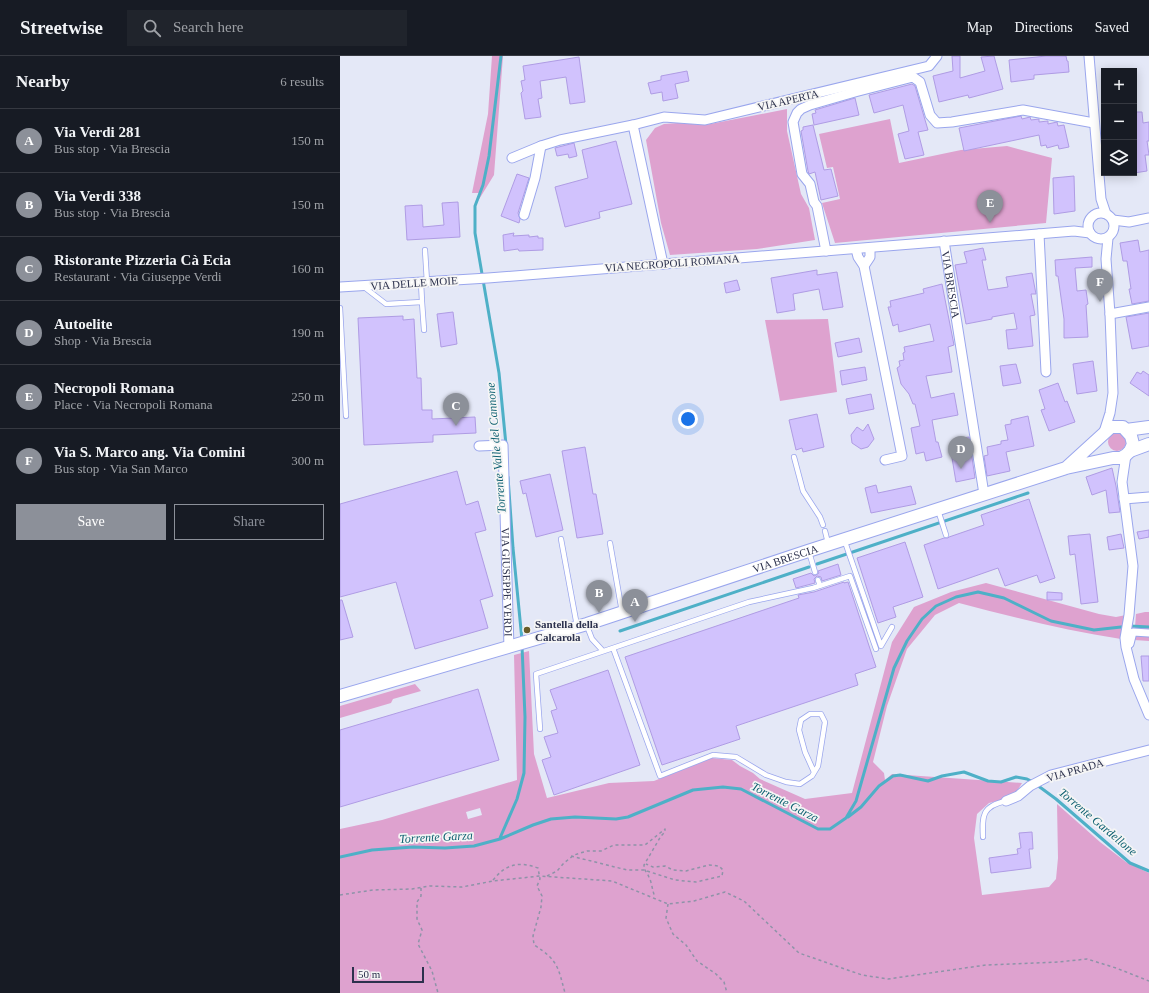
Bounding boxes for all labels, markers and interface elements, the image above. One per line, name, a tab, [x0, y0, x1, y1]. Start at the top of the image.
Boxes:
search box	[127, 10, 407, 46]
text: Streetwise	[20, 17, 103, 38]
icon: search	[141, 17, 163, 39]
text: Search here	[173, 19, 243, 35]
text: Map	[967, 20, 992, 35]
text: Directions	[1014, 20, 1073, 35]
text: Saved	[1095, 20, 1129, 35]
map controls	[1101, 68, 1137, 176]
button: +	[1101, 68, 1137, 104]
text: Nearby	[16, 72, 70, 91]
text: 6 results	[280, 74, 324, 89]
street label: VIA APERTA	[756, 87, 820, 113]
button: −	[1101, 104, 1137, 140]
text: Via Verdi 281	[54, 124, 141, 140]
text: A	[24, 133, 34, 148]
text: 150 m	[291, 133, 324, 148]
button: layers	[1101, 140, 1137, 176]
text: Bus stop · Via Brescia	[54, 141, 170, 156]
text: Via Verdi 338	[54, 188, 141, 204]
pin: E	[977, 190, 1003, 223]
text: B	[25, 197, 33, 212]
text: 150 m	[291, 197, 324, 212]
text: Bus stop · Via Brescia	[54, 205, 170, 220]
street label: VIA BRESCIA	[940, 250, 962, 319]
text: Ristorante Pizzeria Cà Ecia	[54, 252, 231, 268]
street label: VIA NECROPOLI ROMANA	[604, 252, 740, 274]
text: C	[24, 261, 34, 276]
text: 160 m	[291, 261, 324, 276]
text: Restaurant · Via Giuseppe Verdi	[54, 269, 222, 284]
pin: F	[1087, 269, 1113, 302]
street label: VIA DELLE MOIE	[370, 274, 458, 292]
text: Autoelite	[54, 316, 112, 332]
text: D	[24, 325, 34, 340]
text: 190 m	[291, 325, 324, 340]
text: Shop · Via Brescia	[54, 333, 152, 348]
text: Necropoli Romana	[54, 380, 174, 396]
water label: Torrente Valle del Cannone	[483, 381, 509, 514]
text: E	[25, 389, 33, 404]
text: 250 m	[291, 389, 324, 404]
pin: C	[443, 393, 469, 426]
text: Place · Via Necropoli Romana	[54, 397, 213, 412]
your location	[678, 409, 698, 429]
pin: D	[948, 436, 974, 469]
text: Via S. Marco ang. Via Comini	[54, 444, 245, 460]
text: F	[25, 453, 33, 468]
text: 300 m	[291, 453, 324, 468]
text: Bus stop · Via San Marco	[54, 461, 188, 476]
button: Save	[16, 504, 166, 540]
button: Share	[174, 504, 324, 540]
street label: VIA GIUSEPPE VERDI	[499, 527, 515, 637]
street label: VIA BRESCIA	[751, 542, 819, 575]
pin: B	[586, 580, 612, 613]
pin: A	[622, 589, 648, 622]
place label: Santella della Calcarola	[535, 618, 599, 643]
marker: Santella della Calcarola	[522, 625, 532, 635]
street label: VIA PRADA	[1045, 756, 1105, 784]
water label: Torrente Garza	[749, 779, 821, 825]
water label: Torrente Gardellone	[1056, 785, 1140, 859]
water label: Torrente Garza	[399, 828, 473, 846]
scale bar	[352, 965, 424, 984]
text: 50 m	[358, 968, 380, 980]

